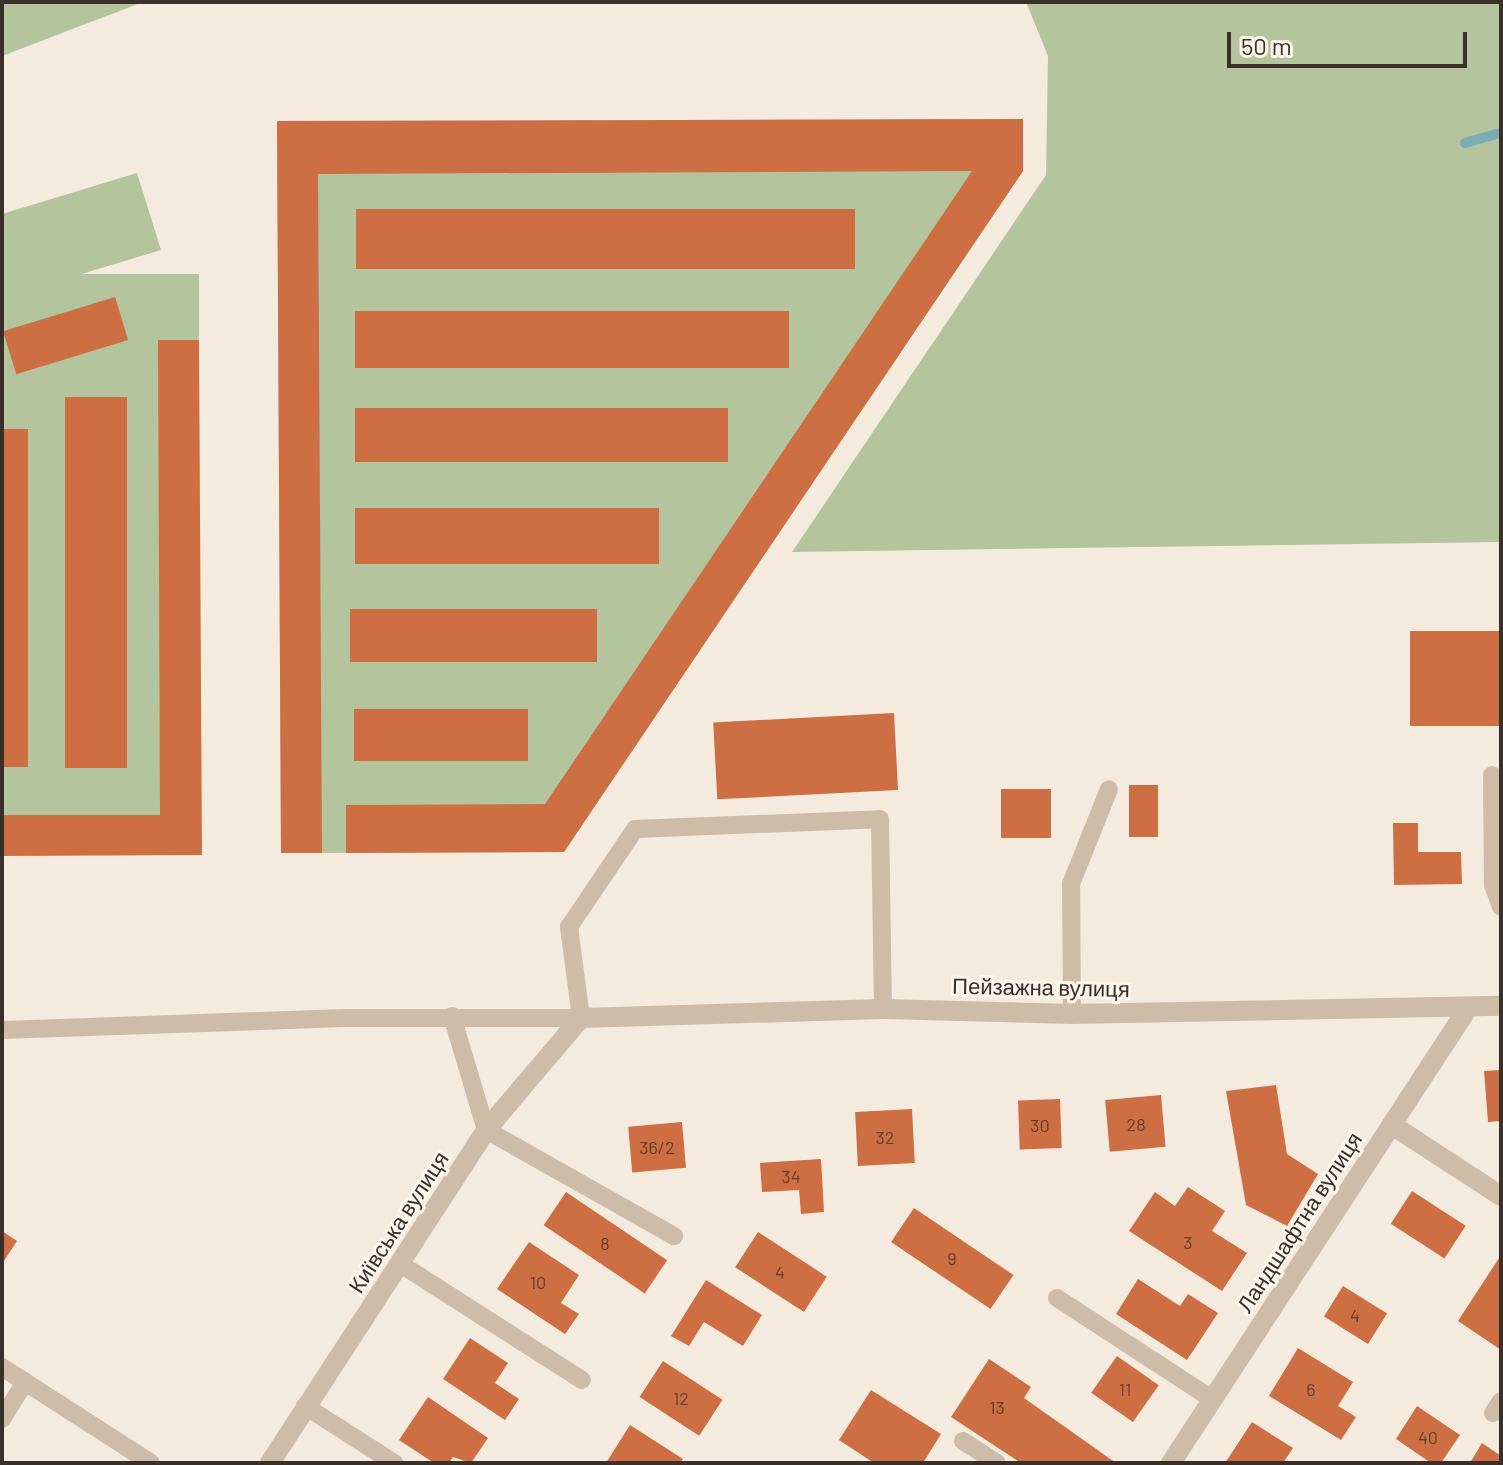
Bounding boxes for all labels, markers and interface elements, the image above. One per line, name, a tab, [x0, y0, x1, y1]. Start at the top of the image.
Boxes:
scale bar	[1231, 16, 1471, 66]
text: 50 m	[1241, 31, 1292, 60]
street label: Пейзажна вулиця	[952, 972, 1130, 1002]
house number: 28	[1126, 1113, 1146, 1135]
house number: 30	[1030, 1114, 1050, 1136]
house number: 32	[876, 1126, 894, 1148]
street label: Ландшафтна вулиця	[1231, 1127, 1367, 1317]
house number: 36/2	[639, 1136, 675, 1158]
street label: Київська вулиця	[342, 1146, 454, 1298]
house number: 34	[781, 1165, 801, 1187]
house number: 3	[1183, 1231, 1193, 1253]
house number: 8	[600, 1232, 610, 1254]
house number: 9	[947, 1247, 957, 1269]
house number: 4	[775, 1261, 785, 1283]
house number: 10	[530, 1271, 546, 1293]
house number: 4	[1350, 1304, 1360, 1326]
house number: 11	[1119, 1378, 1131, 1400]
house number: 6	[1306, 1378, 1316, 1400]
house number: 12	[673, 1387, 689, 1409]
house number: 13	[989, 1396, 1005, 1418]
house number: 40	[1418, 1426, 1438, 1448]

